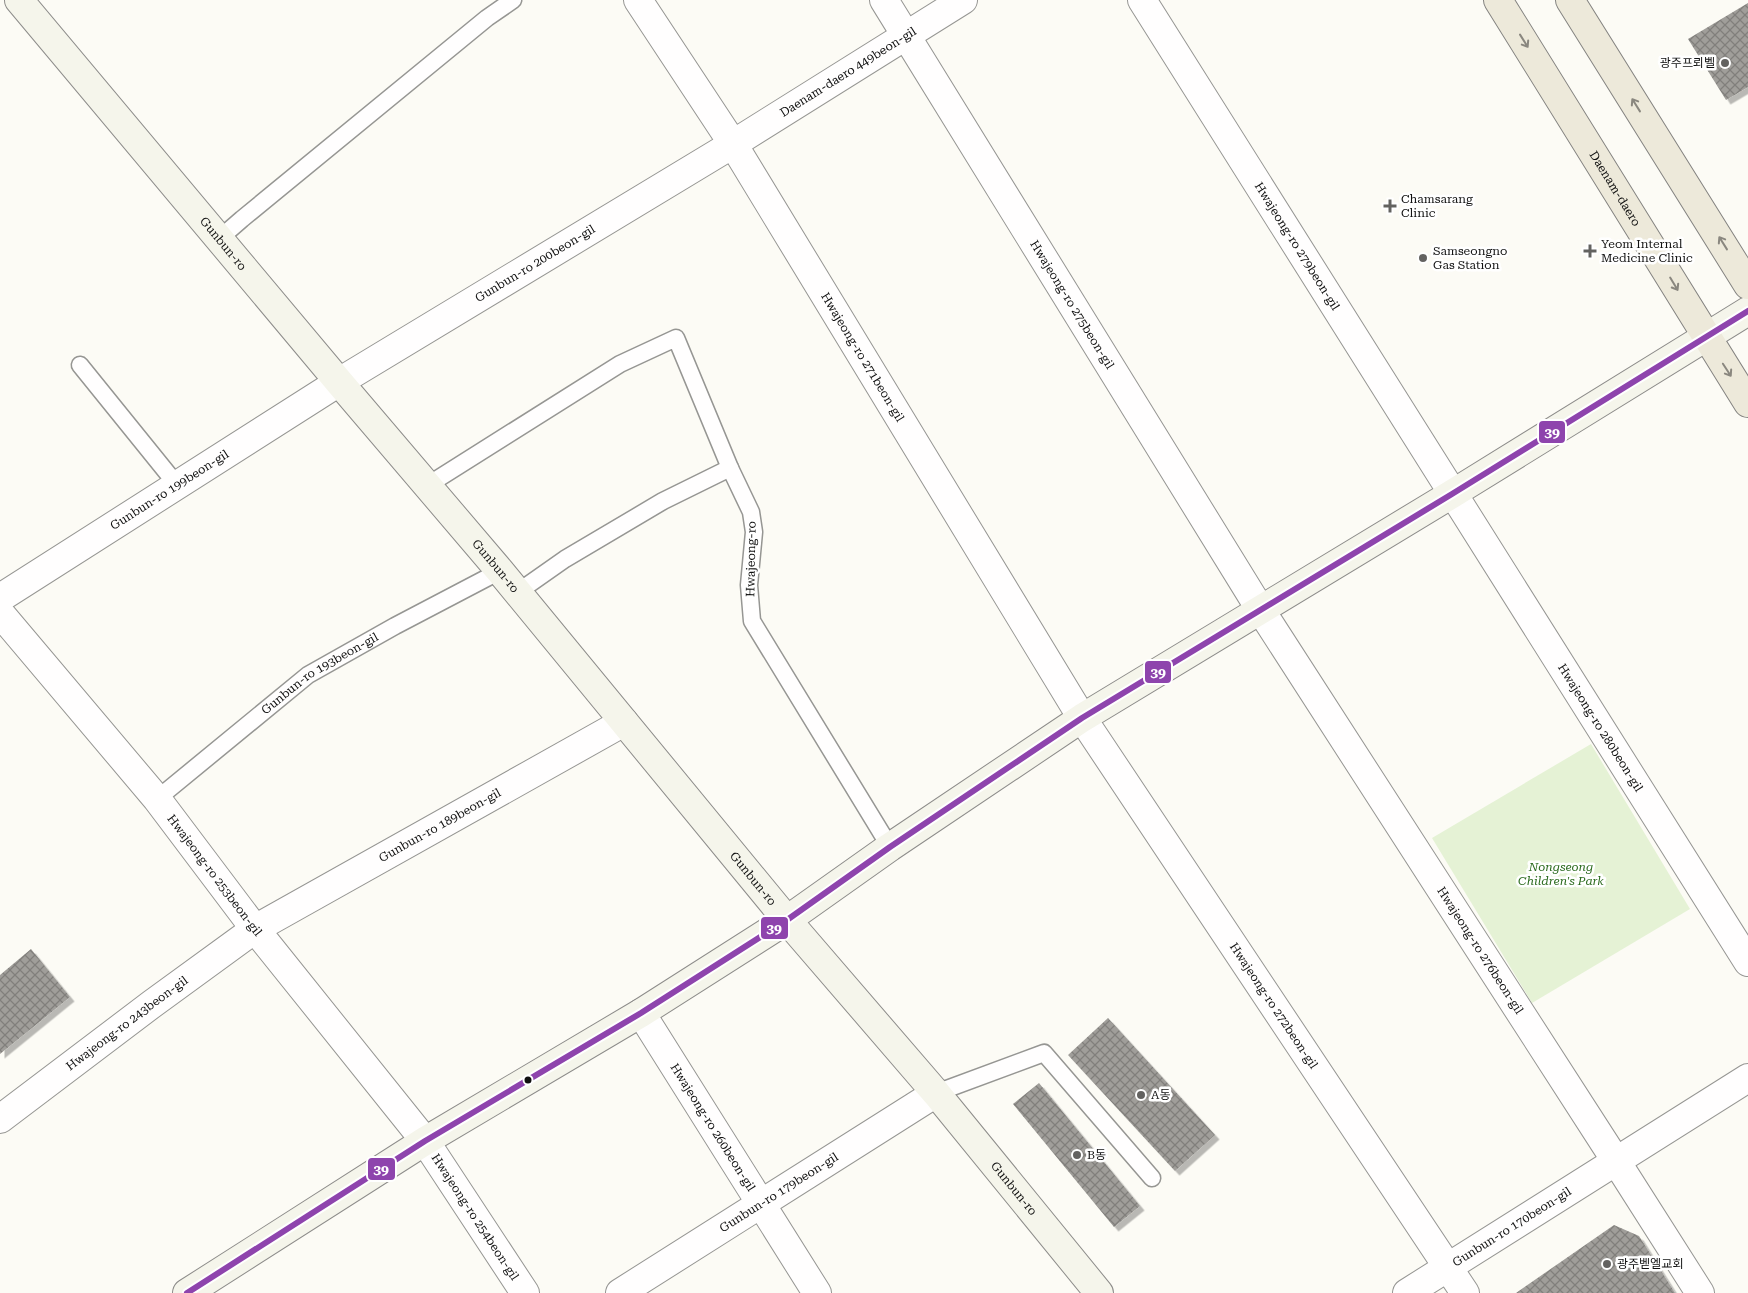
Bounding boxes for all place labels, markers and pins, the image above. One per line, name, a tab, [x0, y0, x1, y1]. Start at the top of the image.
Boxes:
place label: 광주프뢰벨	[1660, 56, 1715, 70]
marker: 광주프뢰벨	[1719, 57, 1731, 69]
place label: Chamsarang Clinic	[1401, 192, 1473, 220]
marker: Chamsarang Clinic	[1383, 199, 1397, 213]
place label: Yeom Internal Medicine Clinic	[1601, 237, 1693, 265]
place label: Samseongno Gas Station	[1433, 244, 1507, 272]
marker: Yeom Internal Medicine Clinic	[1583, 244, 1597, 258]
marker: Samseongno Gas Station	[1417, 252, 1429, 264]
unlabelled marker	[523, 1075, 533, 1085]
place label: A동	[1151, 1088, 1170, 1102]
marker: A동	[1135, 1089, 1147, 1101]
place label: B동	[1087, 1148, 1106, 1162]
marker: B동	[1071, 1149, 1083, 1161]
place label: 광주벧엘교회	[1617, 1257, 1683, 1271]
marker: 광주벧엘교회	[1601, 1258, 1613, 1270]

